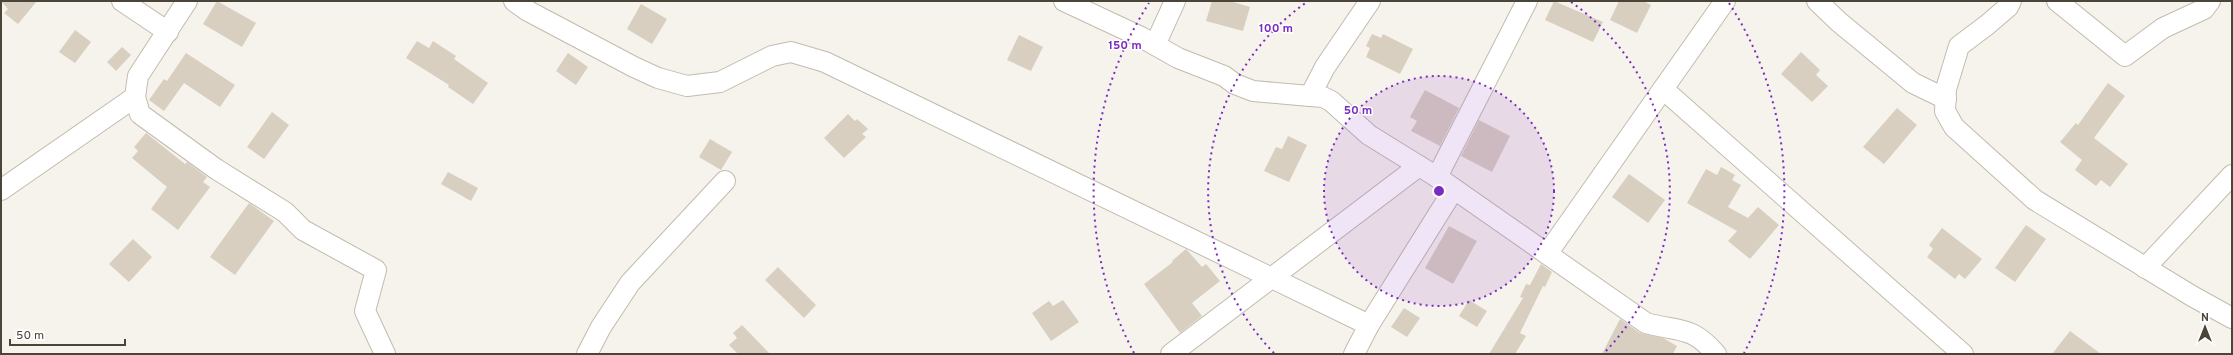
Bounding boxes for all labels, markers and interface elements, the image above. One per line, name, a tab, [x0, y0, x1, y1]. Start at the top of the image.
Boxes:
text: 100 m	[1259, 21, 1293, 37]
text: 150 m	[1108, 38, 1142, 54]
text: 50 m	[1344, 103, 1372, 119]
centre of rings	[1432, 184, 1446, 198]
north arrow	[2185, 307, 2225, 347]
text: N	[2201, 311, 2209, 325]
scale bar	[10, 321, 125, 347]
text: 50 m	[16, 328, 44, 344]

